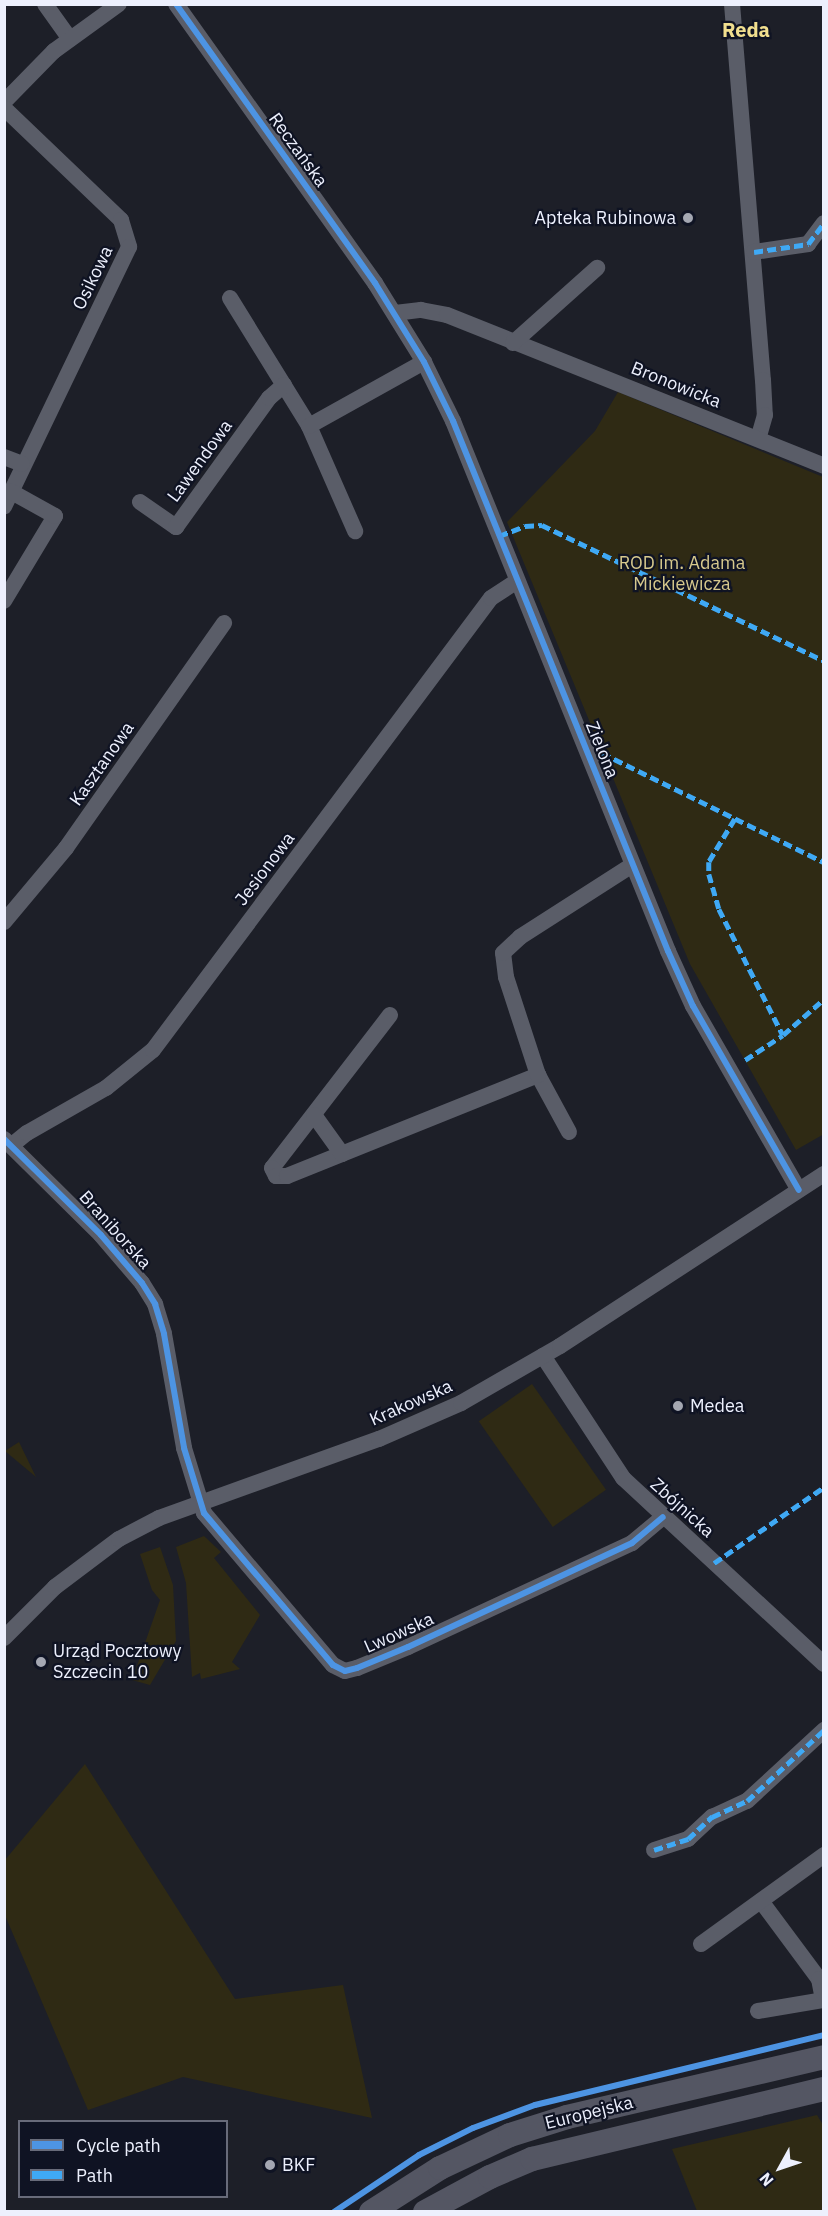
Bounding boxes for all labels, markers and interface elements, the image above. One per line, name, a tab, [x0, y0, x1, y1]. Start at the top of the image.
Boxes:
district label: Reda	[722, 17, 770, 41]
street label: Reczańska	[264, 109, 332, 191]
place label: Apteka Rubinowa	[535, 207, 676, 229]
marker: Apteka Rubinowa	[681, 211, 695, 225]
street label: Osikowa	[68, 243, 118, 313]
street label: Bronowicka	[628, 357, 724, 413]
street label: Lawendowa	[163, 416, 237, 506]
park label: ROD im. Adama Mickiewicza	[619, 553, 745, 596]
street label: Kasztanowa	[65, 718, 139, 810]
street label: Zielona	[581, 718, 623, 782]
street label: Jesionowa	[231, 828, 299, 910]
street label: Braniborska	[74, 1187, 156, 1273]
street label: Krakowska	[366, 1375, 456, 1431]
place label: Medea	[690, 1395, 744, 1417]
marker: Medea	[671, 1399, 685, 1413]
street label: Zbójnicka	[646, 1474, 718, 1542]
street label: Lwowska	[361, 1608, 437, 1658]
place label: Urząd Pocztowy Szczecin 10	[53, 1641, 182, 1684]
marker: Urząd Pocztowy Szczecin 10	[34, 1655, 48, 1669]
street label: Europejska	[543, 2092, 635, 2134]
legend	[18, 2120, 228, 2198]
text: Cycle path	[76, 2134, 161, 2157]
north arrow	[750, 2138, 810, 2198]
place label: BKF	[282, 2154, 315, 2176]
marker: BKF	[263, 2158, 277, 2172]
text: Path	[76, 2164, 113, 2187]
text: N	[755, 2169, 778, 2190]

